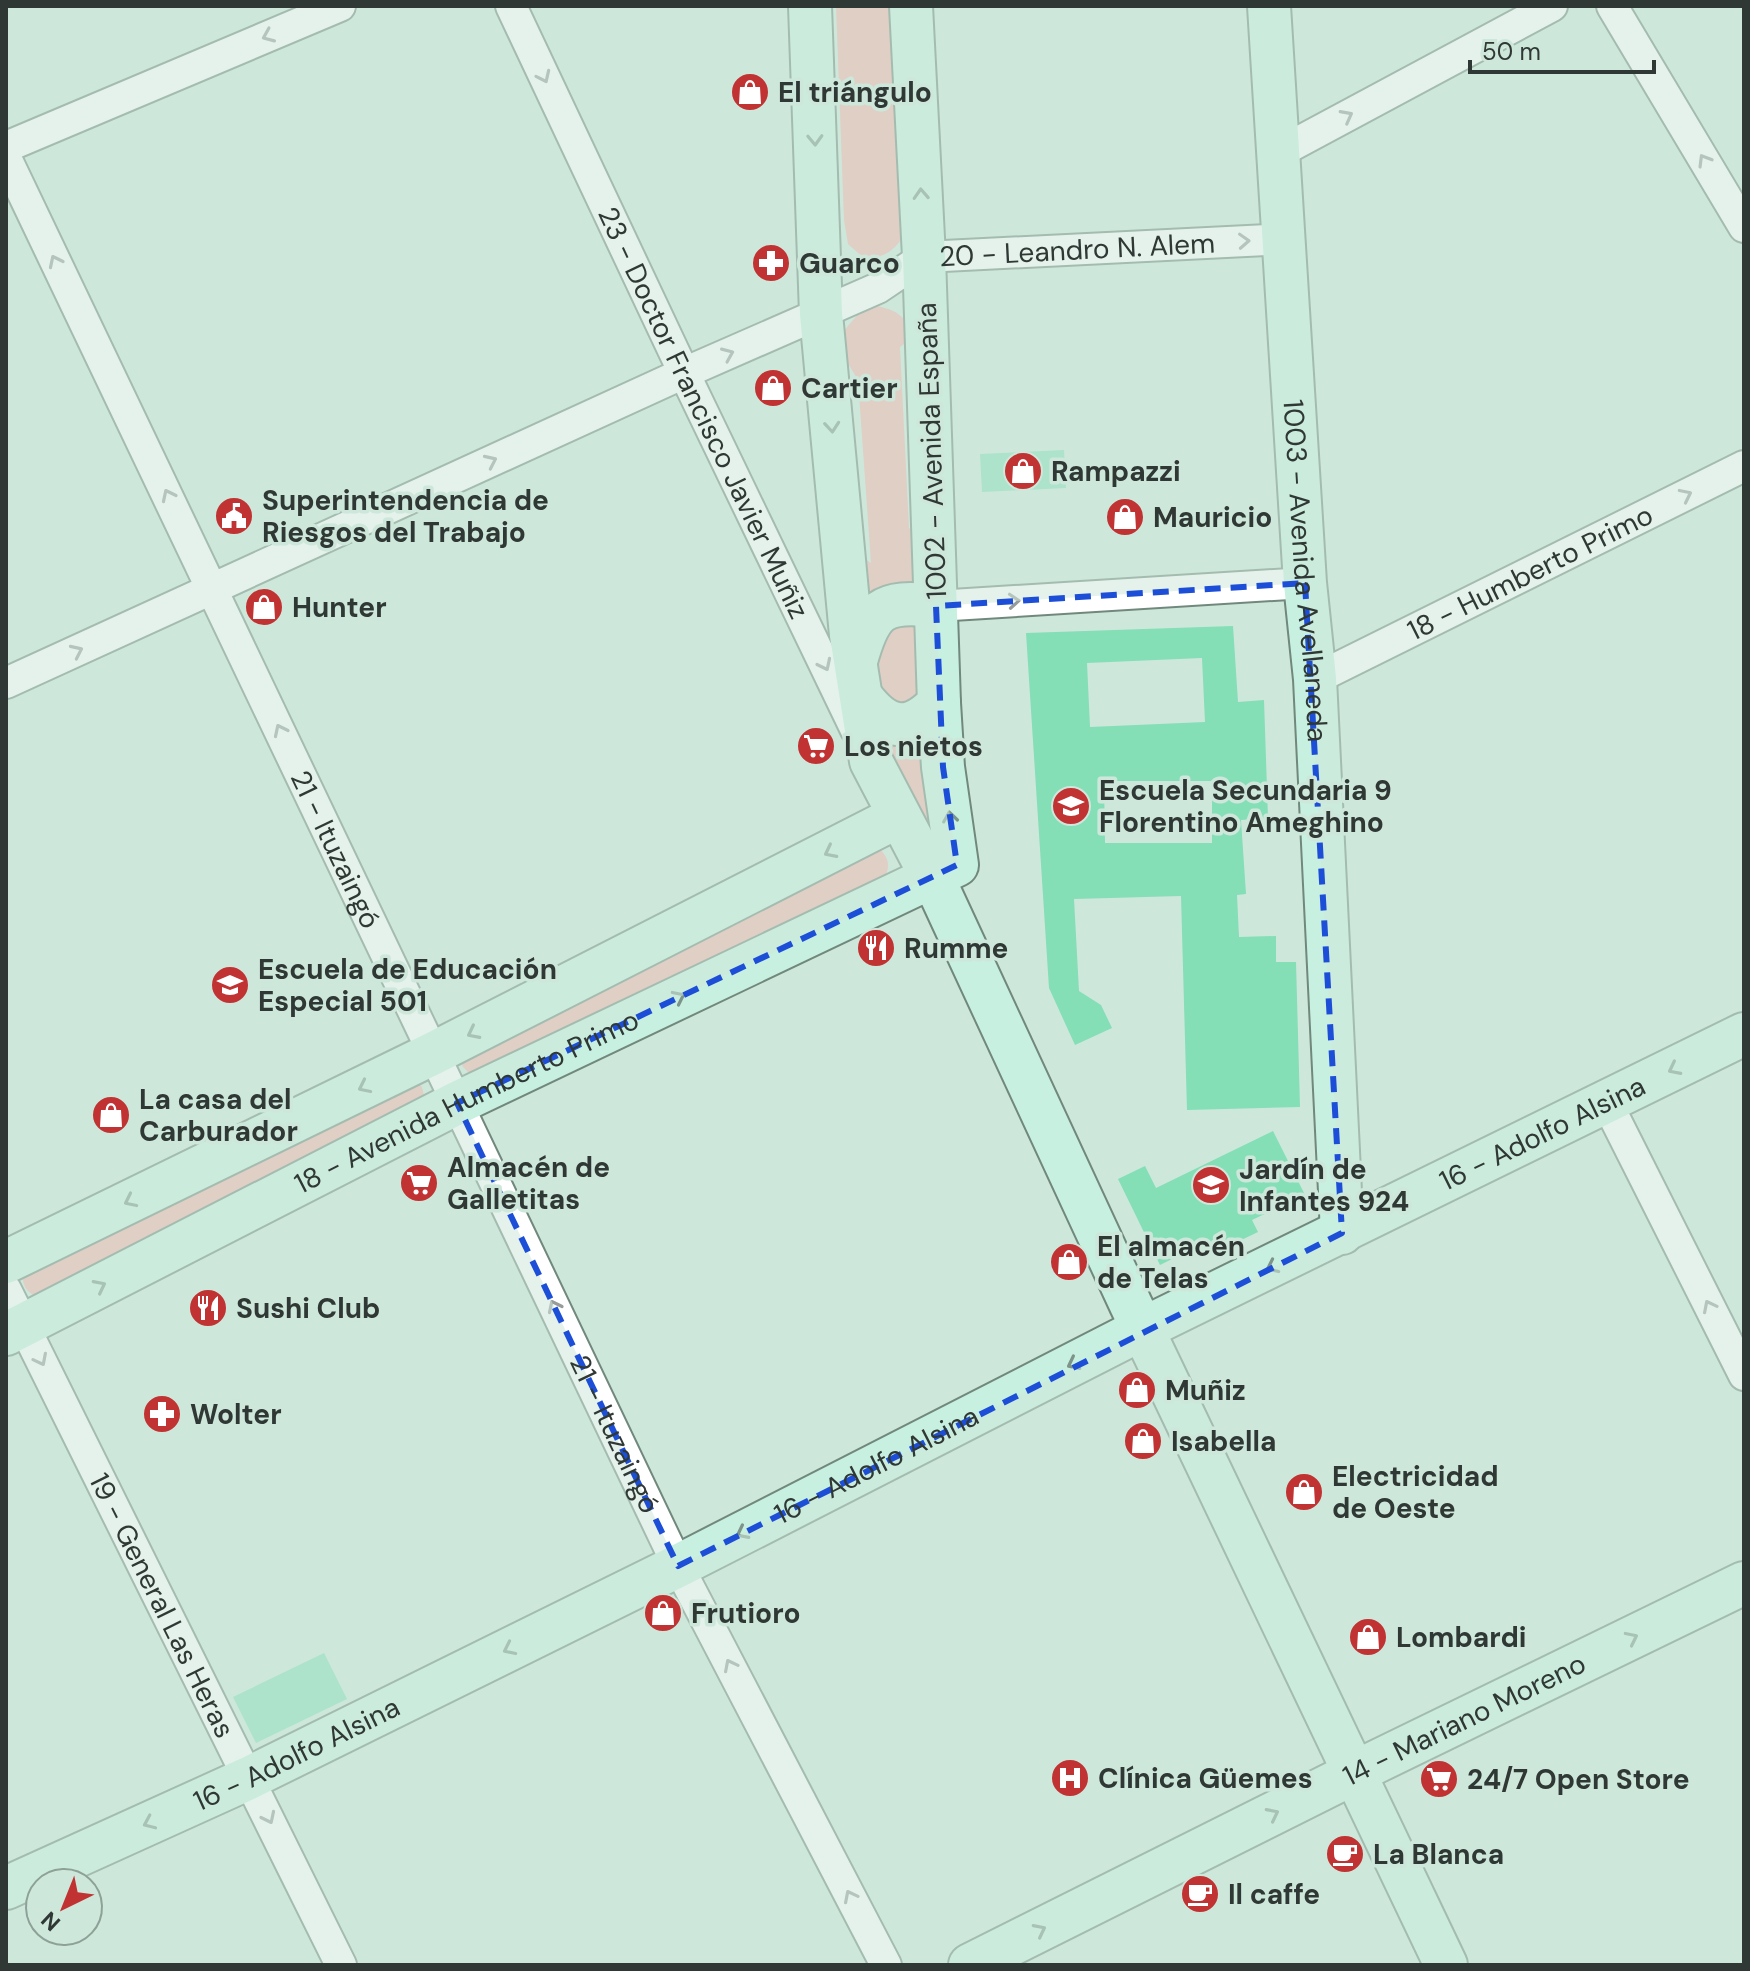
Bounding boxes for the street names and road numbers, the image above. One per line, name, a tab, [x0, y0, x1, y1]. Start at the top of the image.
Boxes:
street label: 23 - Doctor Francisco Javier Muñiz	[589, 201, 818, 625]
street label: 20 - Leandro N. Alem	[938, 225, 1216, 275]
street label: 1002 - Avenida España	[908, 302, 955, 600]
street label: 1003 - Avenida Avellaneda	[1275, 398, 1336, 743]
street label: 18 - Humberto Primo	[1401, 496, 1659, 649]
street label: 21 - Ituzaingó	[282, 764, 389, 935]
street label: 18 - Avenida Humberto Primo	[288, 1001, 645, 1202]
street label: 16 - Adolfo Alsina	[1433, 1067, 1651, 1199]
street label: 21 - Ituzaingó	[561, 1349, 668, 1520]
street label: 16 - Adolfo Alsina	[768, 1397, 985, 1533]
street label: 19 - General Las Heras	[81, 1467, 243, 1744]
street label: 14 - Mariano Moreno	[1337, 1645, 1592, 1795]
street label: 16 - Adolfo Alsina	[188, 1689, 406, 1820]

